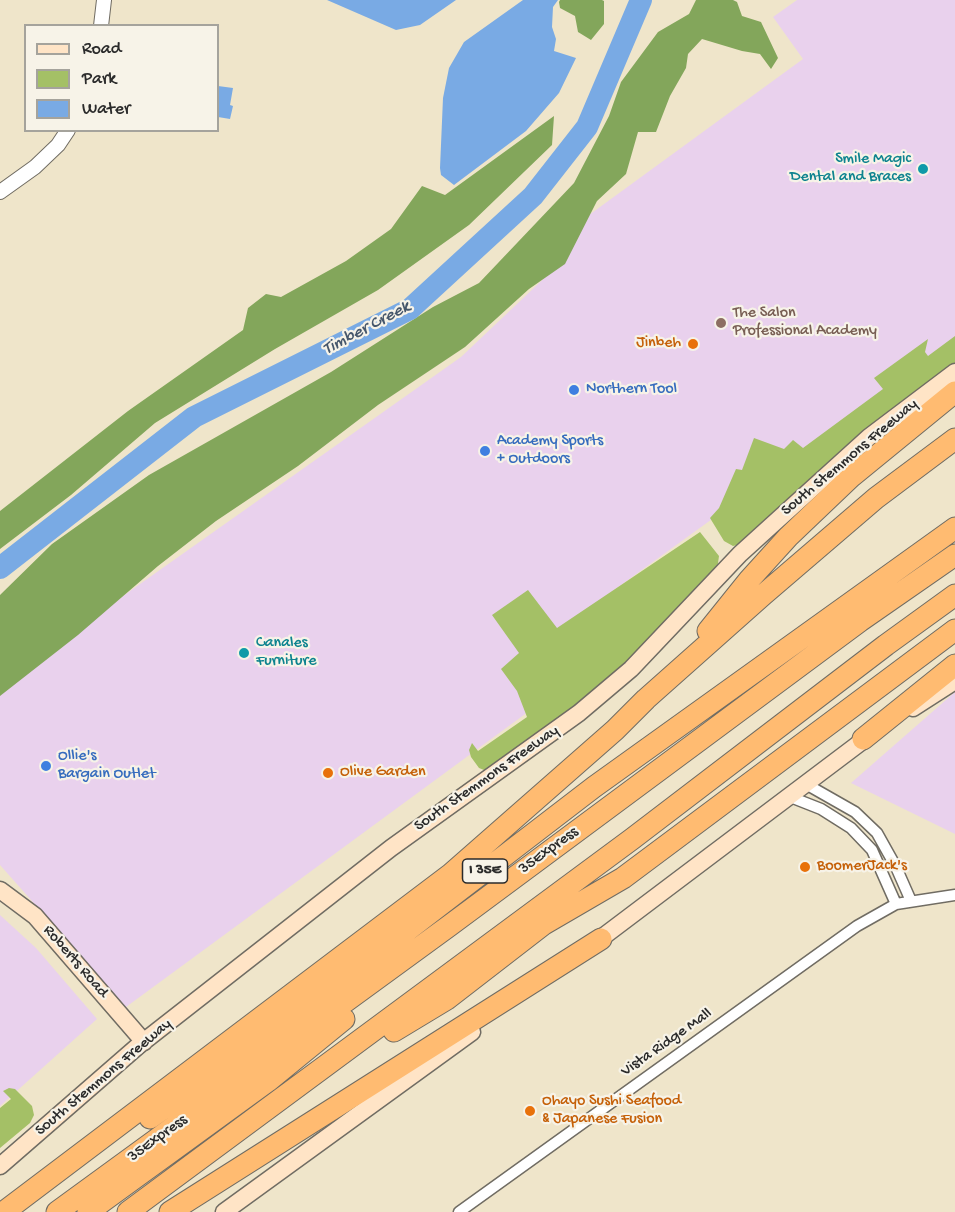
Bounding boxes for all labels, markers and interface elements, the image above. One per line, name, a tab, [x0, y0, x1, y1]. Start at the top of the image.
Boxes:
legend	[24, 24, 219, 132]
text: Road	[82, 39, 121, 60]
text: Park	[82, 69, 116, 90]
text: Water	[82, 99, 130, 120]
place label: Smile Magic Dental and Braces	[790, 150, 911, 188]
marker: Smile Magic Dental and Braces	[916, 162, 930, 176]
water label: Timber Creek	[320, 297, 414, 361]
place label: The Salon Professional Academy	[733, 304, 877, 342]
marker: The Salon Professional Academy	[714, 316, 728, 330]
place label: Jinbeh	[636, 334, 681, 354]
marker: Jinbeh	[686, 337, 700, 351]
place label: Northern Tool	[586, 380, 677, 400]
marker: Northern Tool	[567, 383, 581, 397]
street label: South Stemmons Freeway	[778, 395, 922, 521]
place label: Academy Sports + Outdoors	[497, 432, 603, 470]
marker: Academy Sports + Outdoors	[478, 444, 492, 458]
place label: Canales Furniture	[256, 634, 316, 672]
marker: Canales Furniture	[237, 646, 251, 660]
street label: South Stemmons Freeway	[411, 722, 563, 836]
place label: Ollie's Bargain Outlet	[58, 747, 156, 785]
marker: Ollie's Bargain Outlet	[39, 759, 53, 773]
place label: Olive Garden	[340, 763, 426, 783]
marker: Olive Garden	[321, 766, 335, 780]
street label: 35Express	[516, 823, 582, 879]
place label: BoomerJack's	[817, 857, 907, 877]
road number: I 35E	[462, 859, 508, 883]
marker: BoomerJack's	[798, 860, 812, 874]
street label: Roberts Road	[38, 922, 112, 1002]
street label: Vista Ridge Mall	[618, 1004, 716, 1082]
street label: South Stemmons Freeway	[32, 1015, 176, 1141]
place label: Ohayo Sushi Seafood & Japanese Fusion	[542, 1092, 681, 1130]
marker: Ohayo Sushi Seafood & Japanese Fusion	[523, 1104, 537, 1118]
street label: 35Express	[125, 1111, 191, 1167]

